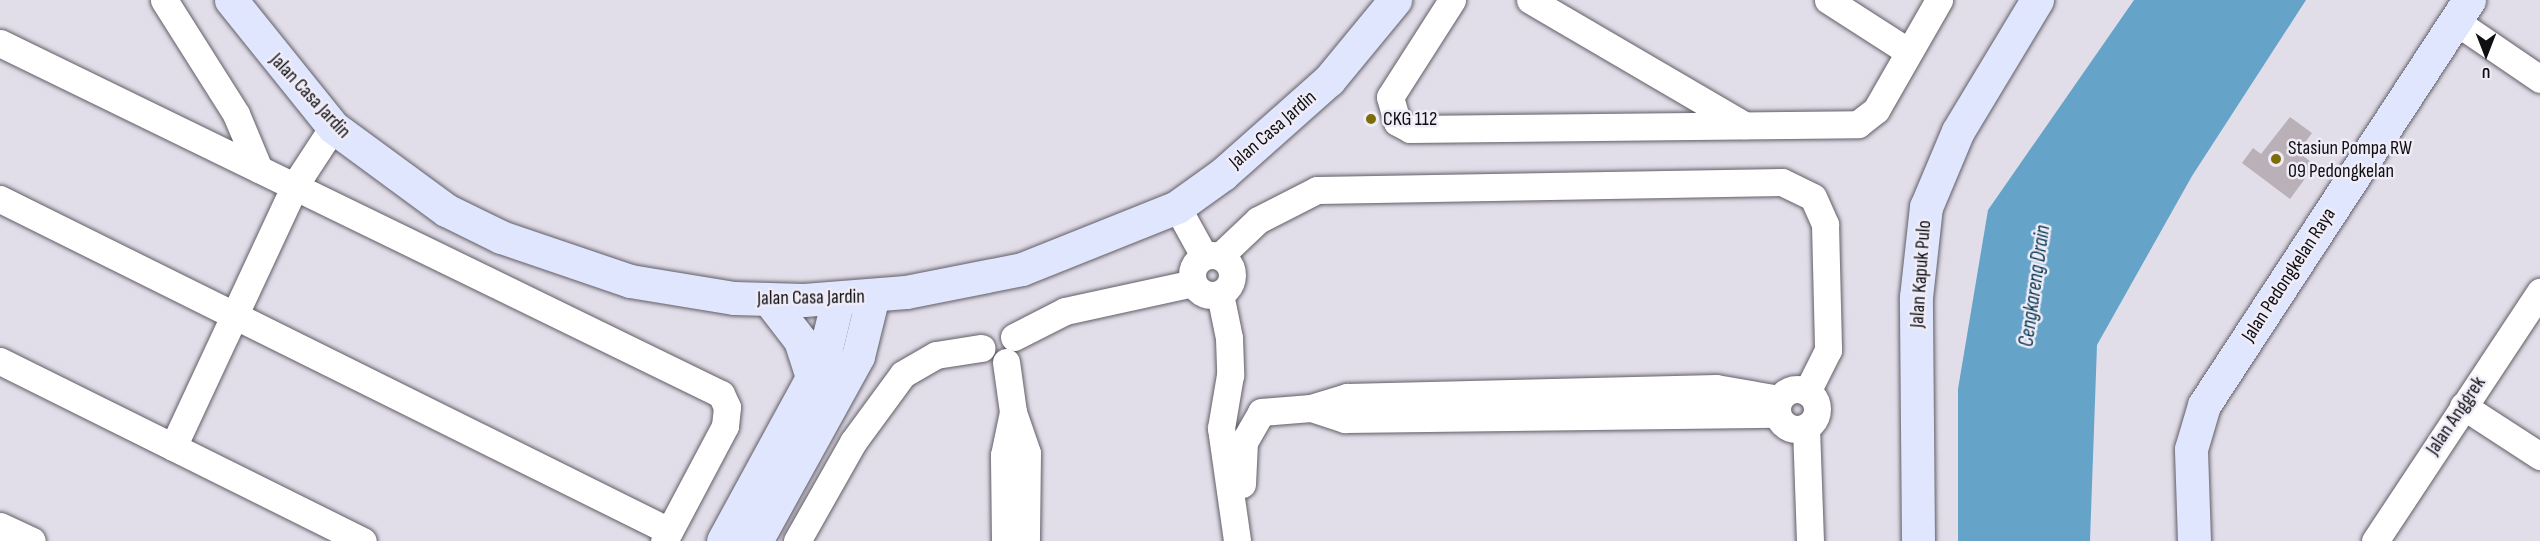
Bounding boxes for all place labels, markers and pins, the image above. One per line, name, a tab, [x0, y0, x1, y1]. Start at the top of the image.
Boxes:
place label: CKG 112	[1383, 107, 1437, 131]
marker: CKG 112	[1364, 112, 1378, 126]
place label: Stasiun Pompa RW 09 Pedongkelan	[2288, 136, 2412, 183]
marker: Stasiun Pompa RW 09 Pedongkelan	[2269, 152, 2283, 166]

